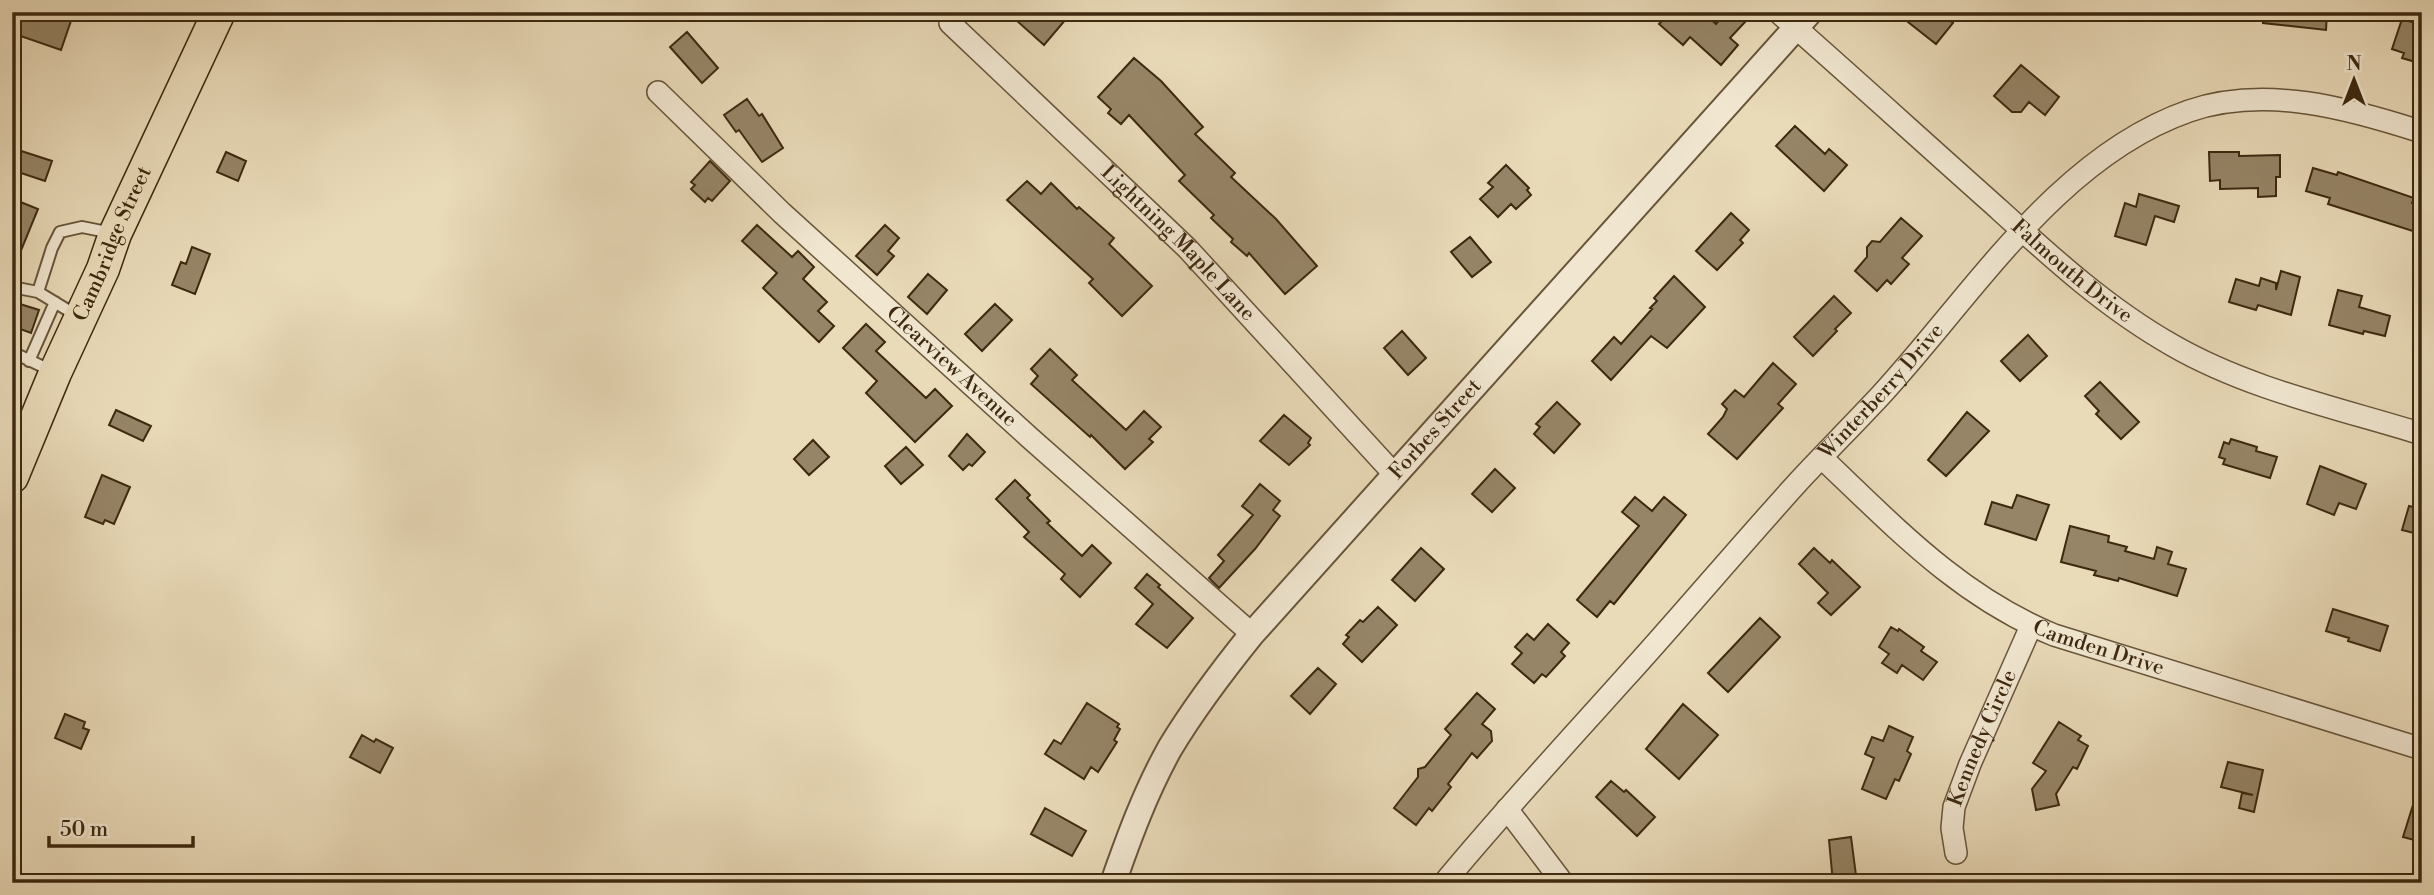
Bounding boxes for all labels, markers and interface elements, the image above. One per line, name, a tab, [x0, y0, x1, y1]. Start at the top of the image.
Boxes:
north arrow	[2318, 46, 2388, 116]
text: N	[2346, 52, 2362, 76]
street label: Lightning Maple Lane	[1095, 160, 1261, 327]
street label: Cambridge Street	[68, 162, 158, 326]
street label: Falmouth Drive	[2006, 214, 2137, 329]
street label: Clearview Avenue	[881, 301, 1022, 433]
street label: Winterberry Drive	[1813, 318, 1950, 466]
street label: Forbes Street	[1384, 373, 1488, 485]
street label: Camden Drive	[2028, 614, 2167, 681]
street label: Kennedy Circle	[1942, 666, 2023, 810]
scale bar	[49, 804, 192, 848]
text: 50 m	[60, 817, 108, 843]

